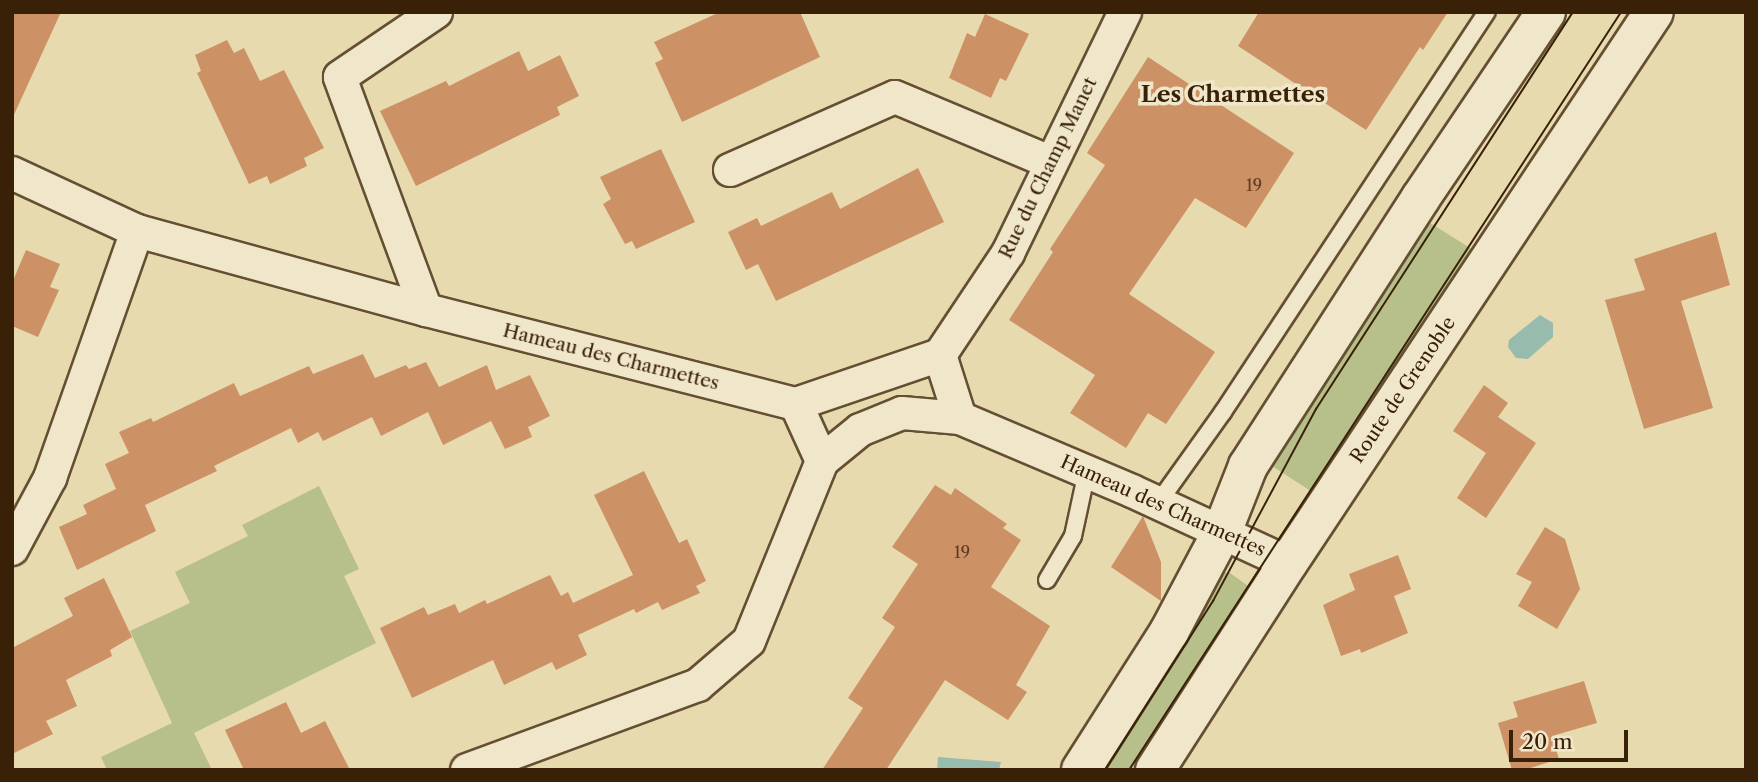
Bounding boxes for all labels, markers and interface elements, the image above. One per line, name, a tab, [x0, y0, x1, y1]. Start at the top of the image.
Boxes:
street label: Rue du Champ Manet	[994, 74, 1102, 262]
district label: Les Charmettes	[1141, 80, 1325, 108]
house number: 19	[1246, 175, 1262, 195]
street label: Route de Grenoble	[1346, 312, 1460, 468]
street label: Hameau des Charmettes	[501, 319, 721, 395]
street label: Hameau des Charmettes	[1057, 450, 1269, 562]
house number: 19	[954, 542, 970, 562]
scale bar	[1513, 716, 1632, 760]
text: 20 m	[1522, 729, 1573, 754]

